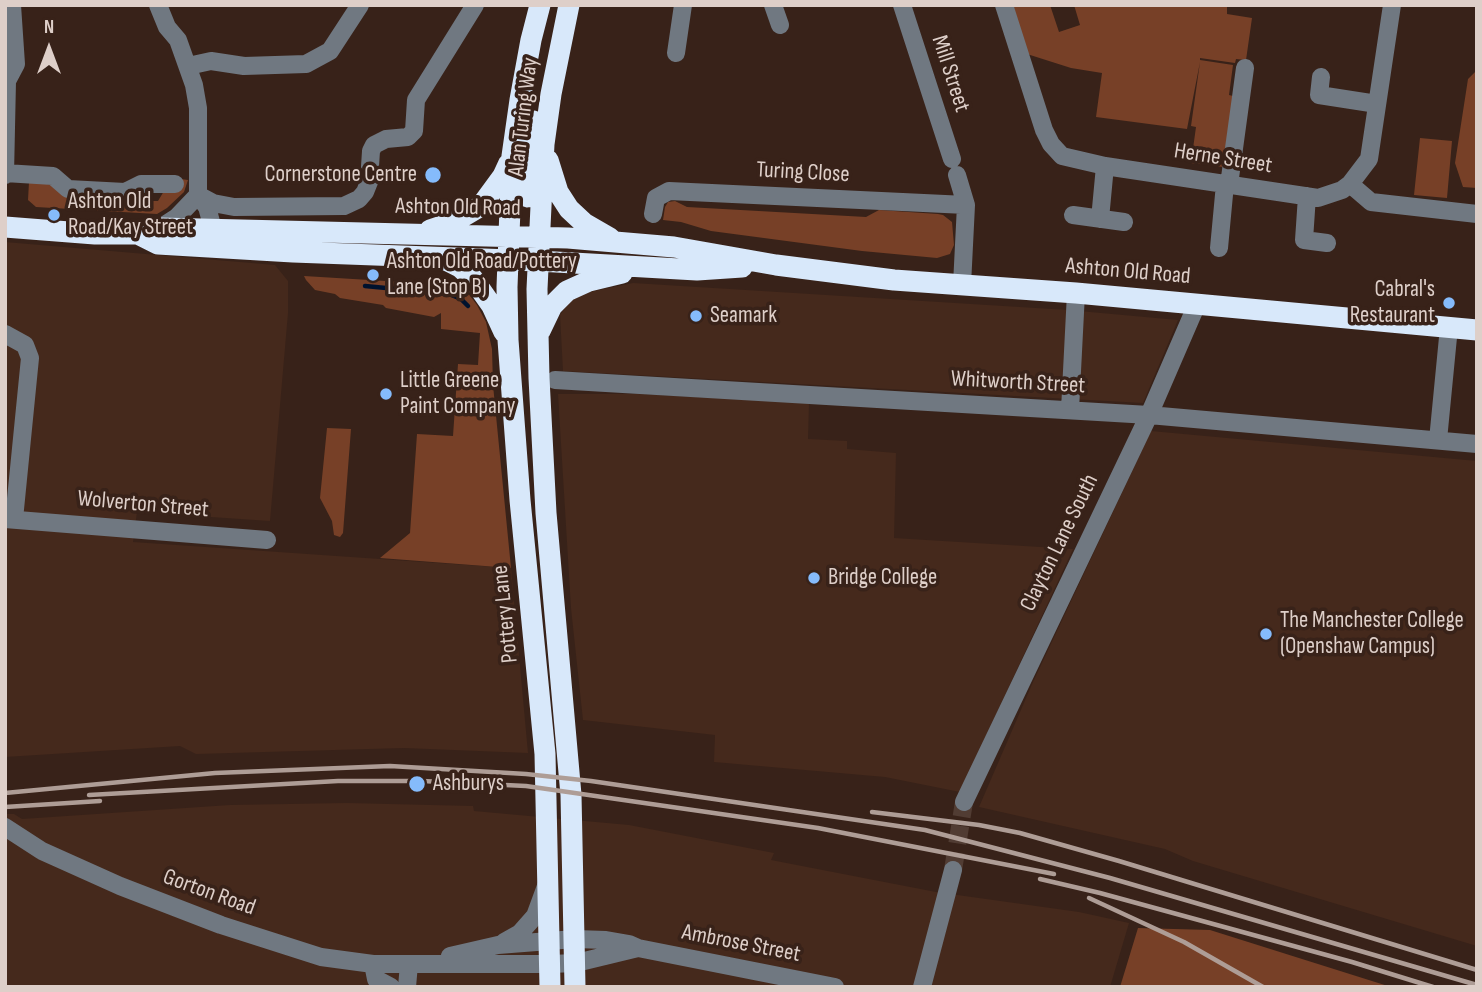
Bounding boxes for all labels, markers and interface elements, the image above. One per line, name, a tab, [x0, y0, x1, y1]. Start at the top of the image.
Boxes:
north arrow	[14, 14, 84, 84]
text: N	[44, 16, 54, 39]
street label: Mill Street	[925, 32, 975, 116]
street label: Alan Turing Way	[503, 56, 545, 178]
street label: Herne Street	[1172, 138, 1274, 180]
street label: Turing Close	[756, 157, 850, 189]
place label: Cornerstone Centre	[264, 161, 417, 189]
marker: Cornerstone Centre	[423, 165, 443, 185]
place label: Ashton Old Road/Kay Street	[68, 188, 193, 242]
street label: Ashton Old Road	[395, 193, 521, 223]
marker: Ashton Old Road/Kay Street	[46, 207, 62, 223]
place label: Ashton Old Road/Pottery Lane (Stop B)	[387, 248, 577, 302]
street label: Ashton Old Road	[1064, 253, 1192, 291]
marker: Ashton Old Road/Pottery Lane (Stop B)	[365, 267, 381, 283]
place label: Cabral's Restaurant	[1350, 276, 1435, 330]
marker: Cabral's Restaurant	[1441, 295, 1457, 311]
place label: Seamark	[710, 302, 777, 330]
marker: Seamark	[688, 308, 704, 324]
street label: Whitworth Street	[950, 366, 1086, 400]
place label: Little Greene Paint Company	[400, 367, 515, 421]
marker: Little Greene Paint Company	[378, 386, 394, 402]
street label: Clayton Lane South	[1015, 470, 1105, 616]
street label: Wolverton Street	[76, 486, 210, 524]
street label: Pottery Lane	[487, 564, 525, 664]
place label: Bridge College	[828, 564, 937, 592]
marker: Bridge College	[806, 570, 822, 586]
place label: The Manchester College (Openshaw Campus)	[1280, 607, 1464, 661]
marker: The Manchester College (Openshaw Campus)	[1258, 626, 1274, 642]
place label: Ashburys	[433, 770, 504, 798]
marker: Ashburys	[407, 774, 427, 794]
street label: Gorton Road	[159, 864, 259, 922]
street label: Ambrose Street	[679, 919, 803, 969]

